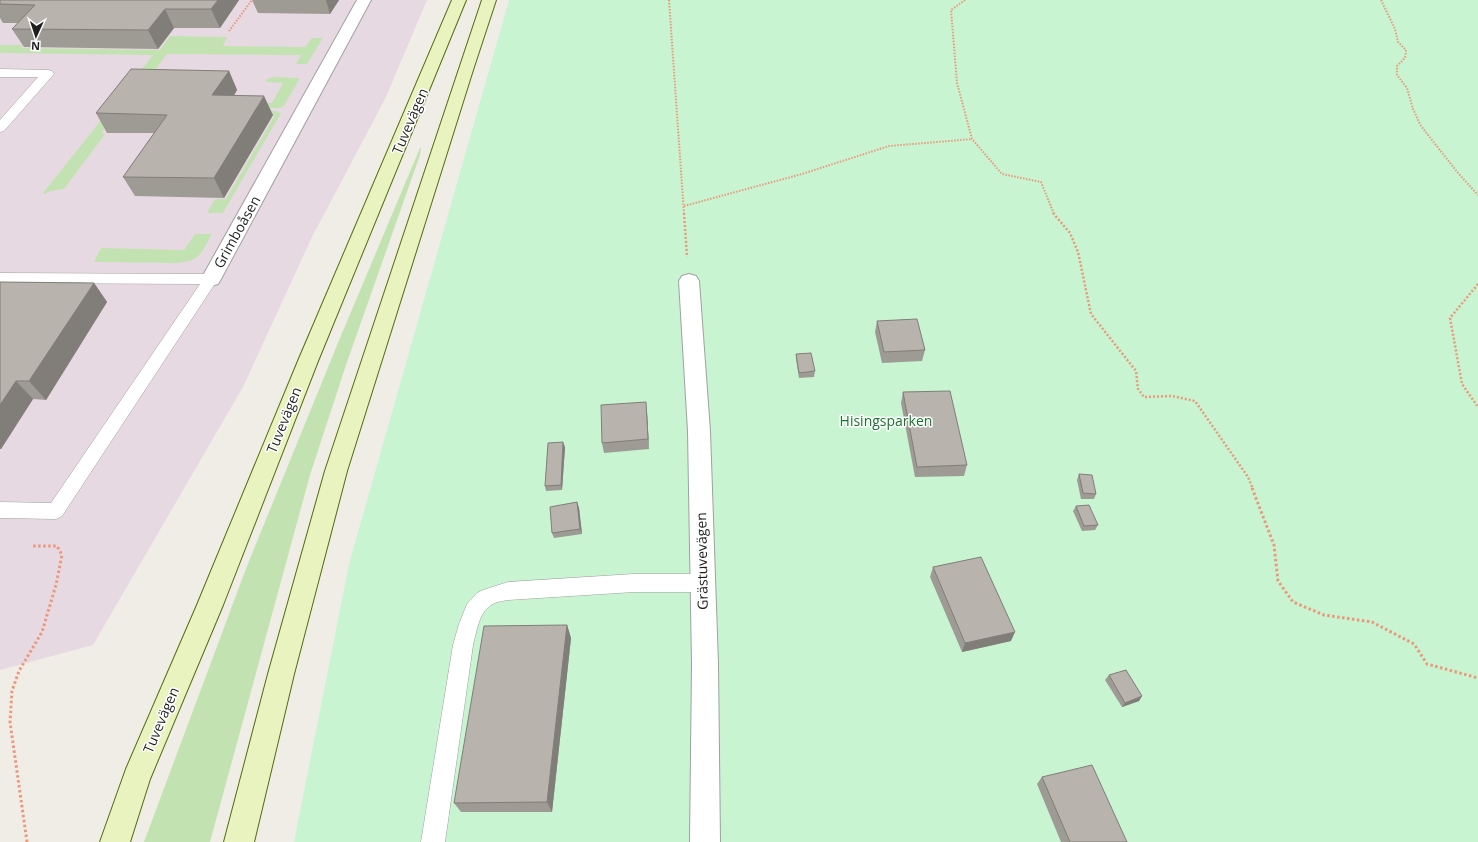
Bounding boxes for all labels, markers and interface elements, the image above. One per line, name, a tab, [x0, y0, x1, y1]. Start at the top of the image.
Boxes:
north arrow	[16, 16, 56, 56]
text: N	[31, 39, 40, 54]
street label: Tuvevägen	[387, 85, 432, 157]
street label: Grimboåsen	[209, 192, 264, 271]
street label: Tuvevägen	[262, 384, 305, 456]
park label: Hisingsparken	[840, 411, 932, 430]
street label: Grästuvevägen	[691, 512, 712, 610]
street label: Tuvevägen	[138, 684, 183, 756]

